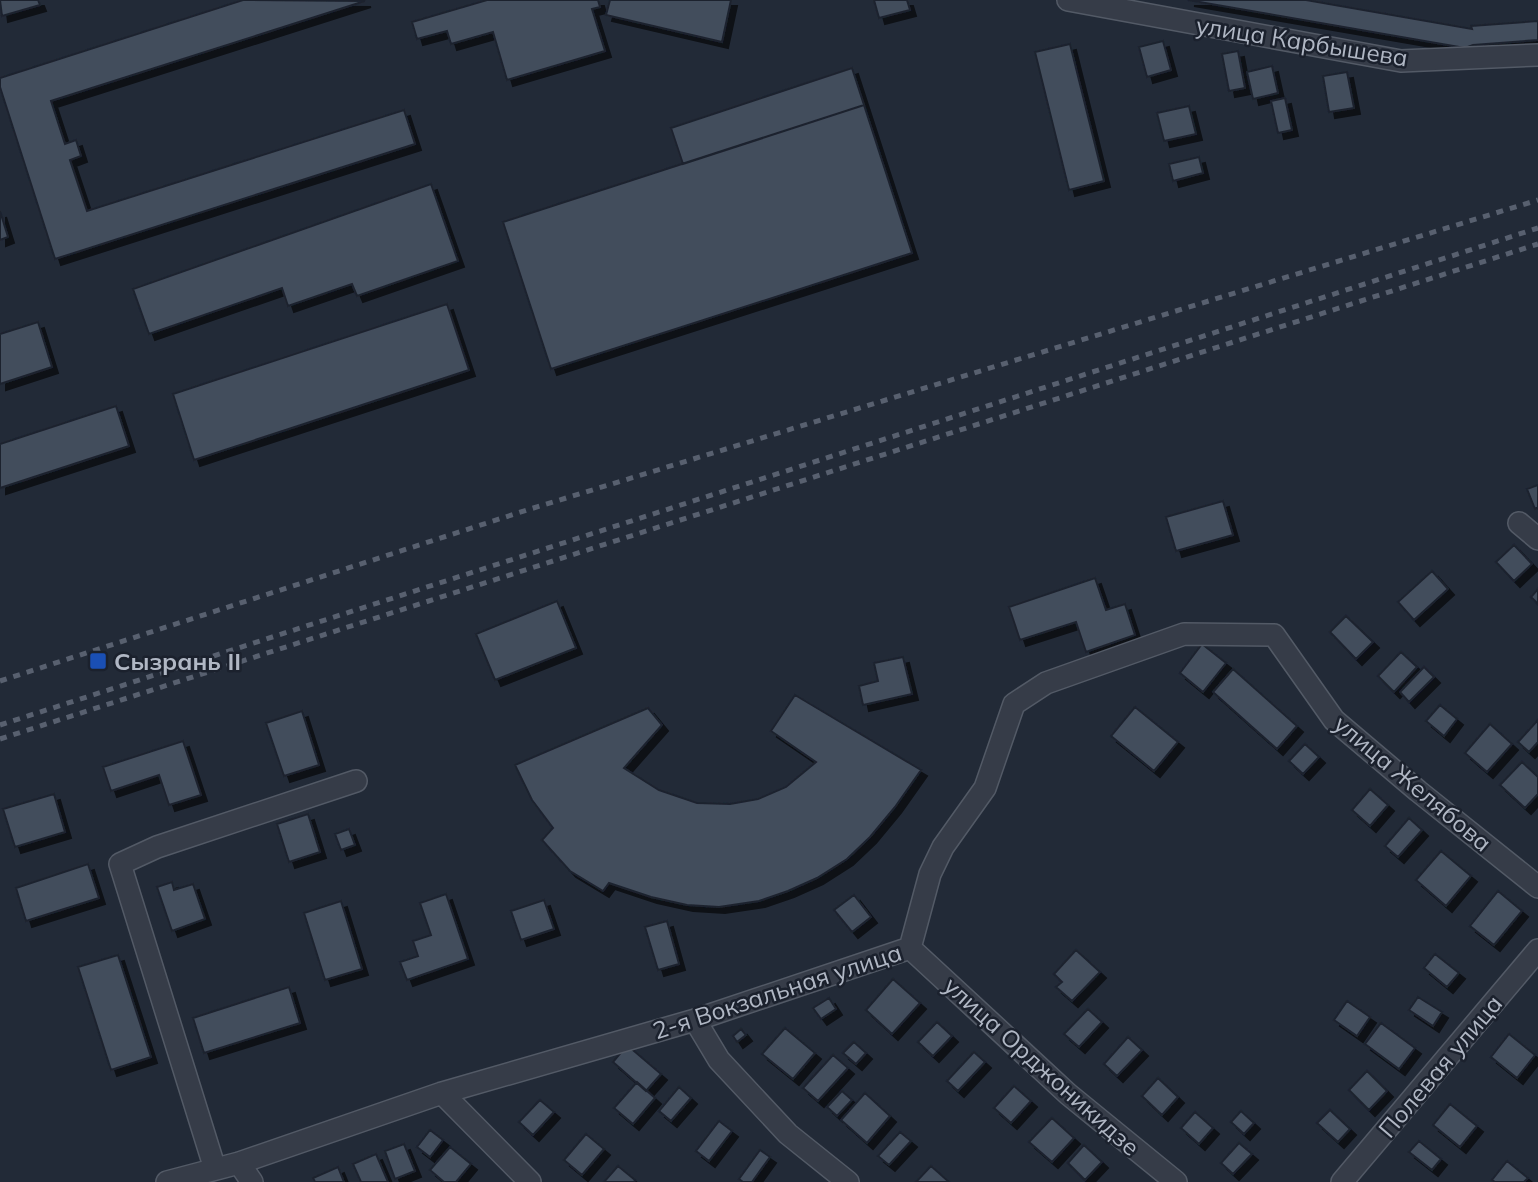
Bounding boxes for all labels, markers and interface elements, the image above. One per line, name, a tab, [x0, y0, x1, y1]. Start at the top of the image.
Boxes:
street label: улица Карбышева	[1194, 9, 1410, 73]
place label: Сызрань II	[114, 646, 241, 676]
marker: Сызрань II	[88, 651, 108, 671]
street label: улица Желябова	[1328, 708, 1498, 858]
street label: 2-я Вокзальная улица	[649, 937, 905, 1045]
street label: улица Орджоникидзе	[938, 970, 1146, 1162]
street label: Полевая улица	[1372, 989, 1508, 1143]

